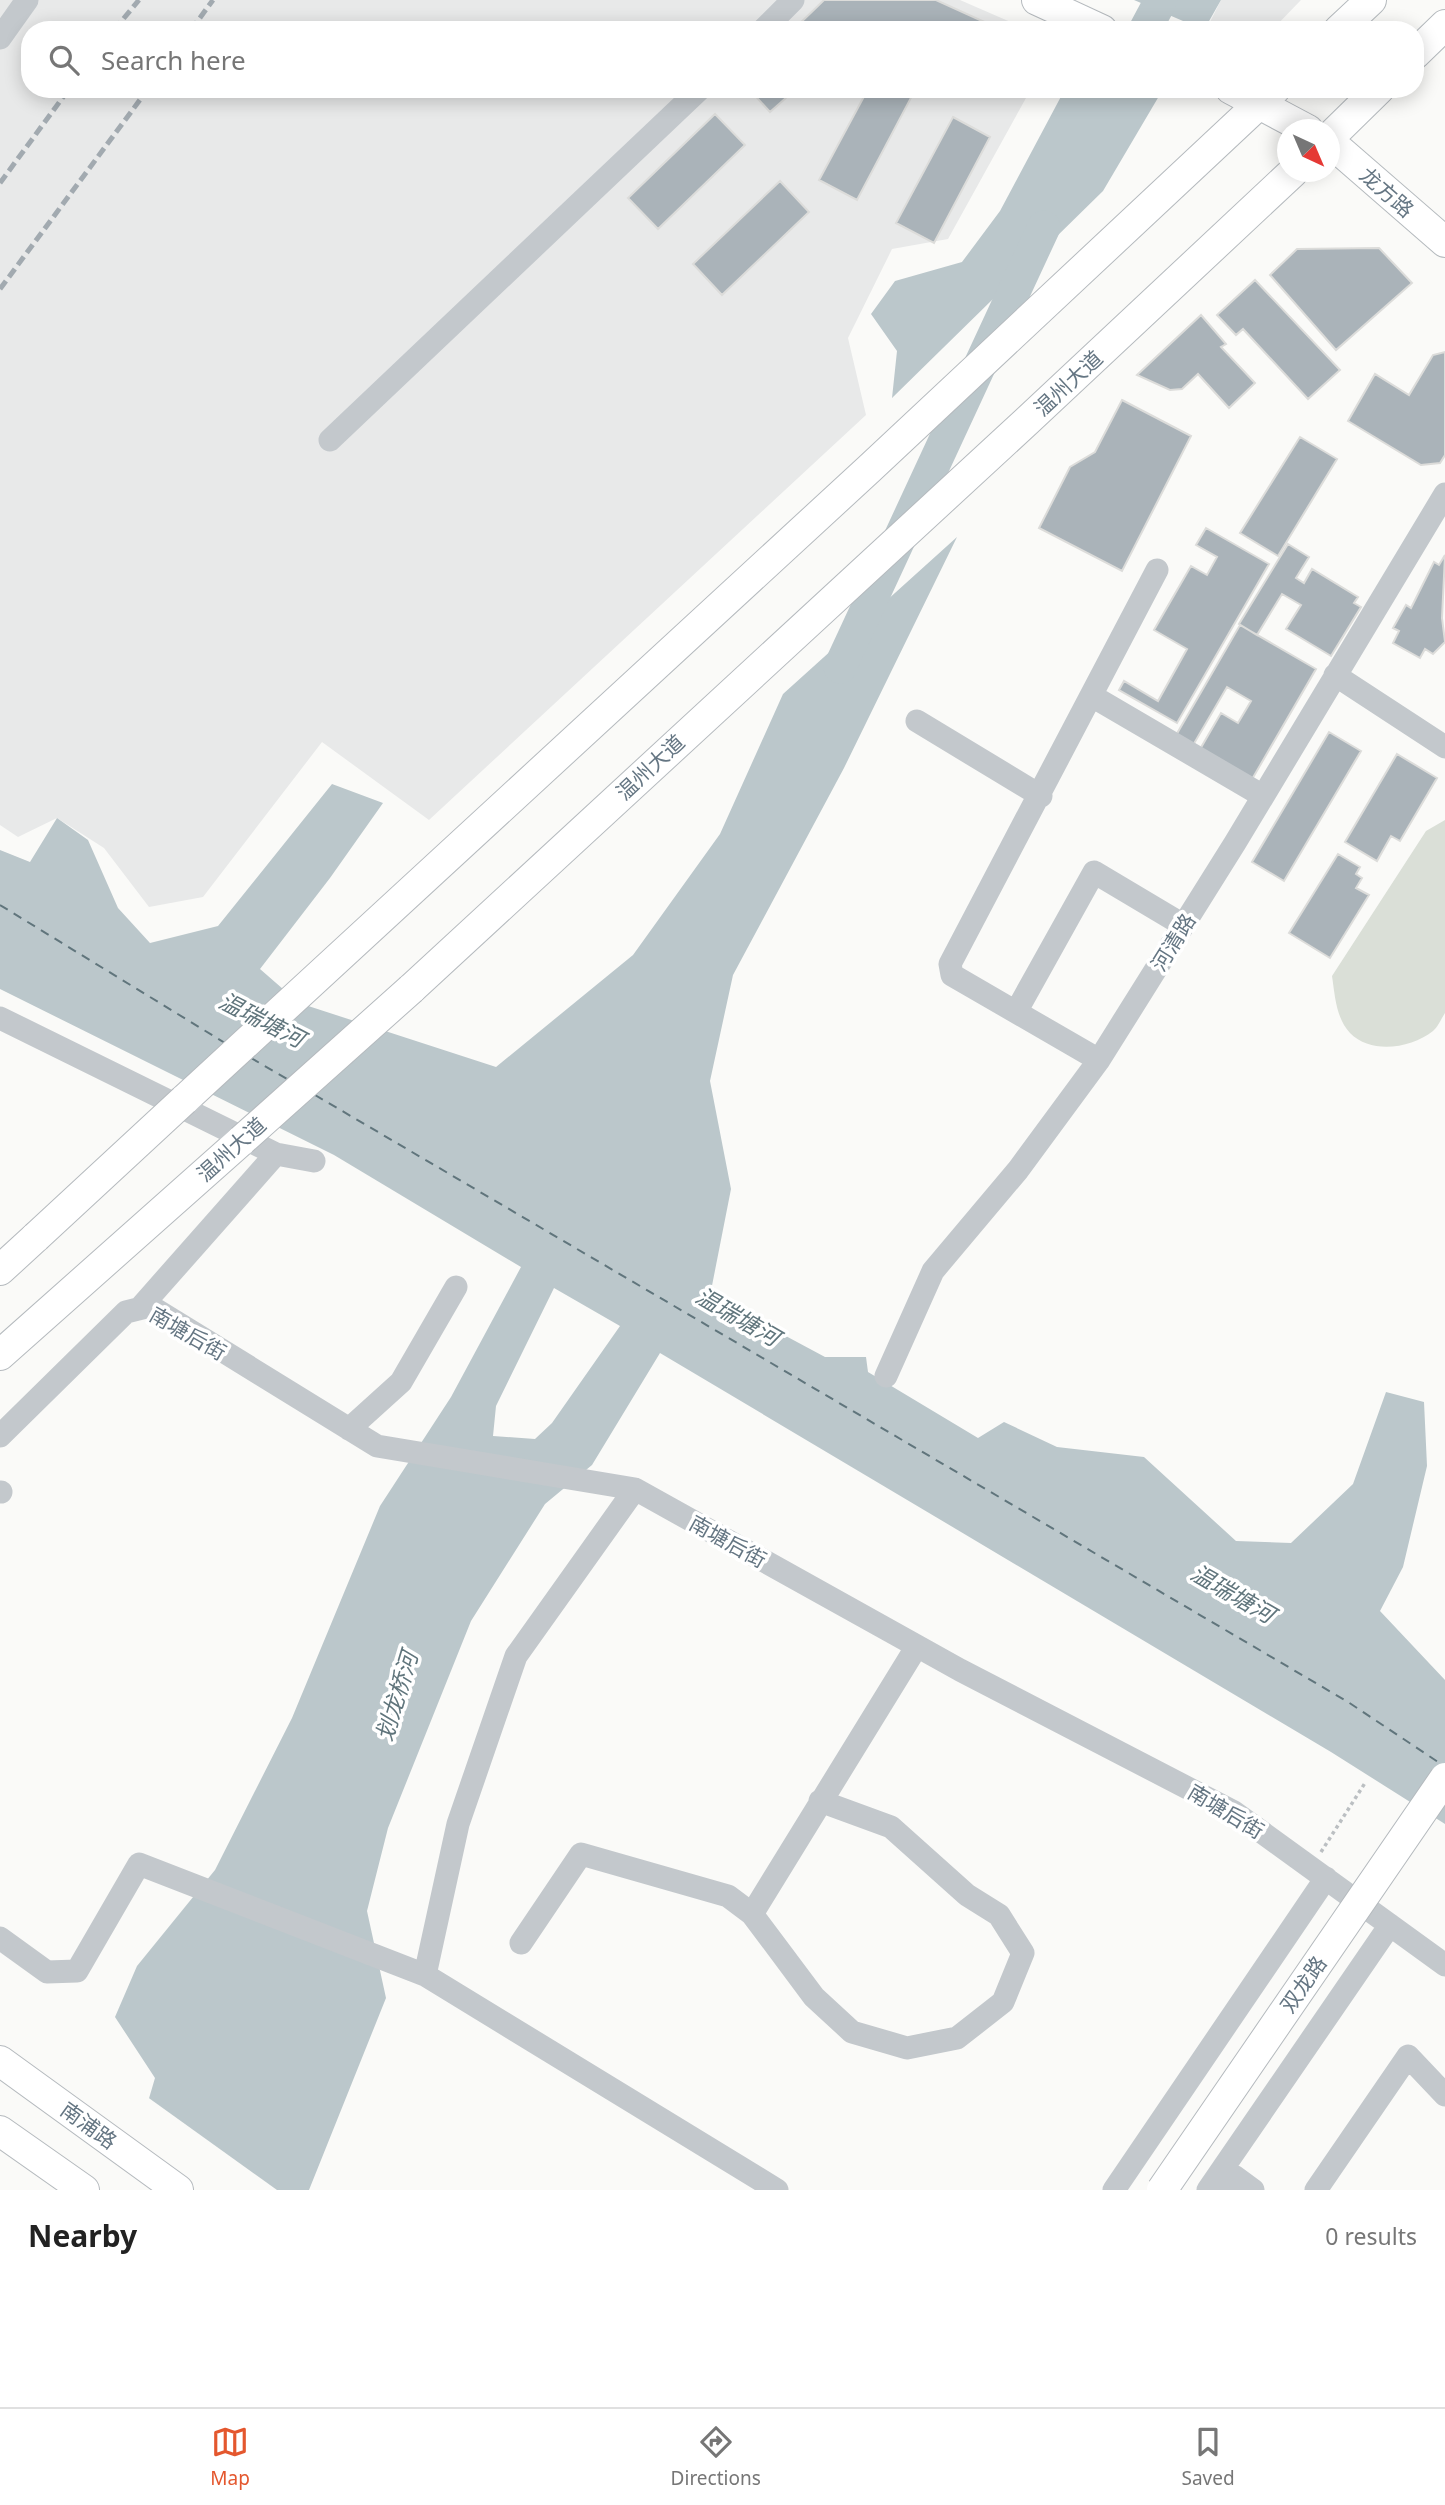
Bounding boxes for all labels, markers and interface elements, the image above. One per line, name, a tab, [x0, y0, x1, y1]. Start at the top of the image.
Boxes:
search box	[21, 21, 1424, 98]
icon: search	[45, 41, 83, 79]
text: Search here	[101, 42, 246, 78]
north arrow	[1277, 119, 1340, 182]
street label: 龙方路	[1354, 161, 1420, 223]
street label: 温州大道	[1028, 344, 1108, 422]
street label: 温州大道	[610, 728, 690, 806]
street label: 河清路	[1144, 908, 1202, 976]
water label: 温瑞塘河	[214, 984, 314, 1056]
street label: 温州大道	[190, 1110, 272, 1188]
water label: 温瑞塘河	[690, 1279, 789, 1355]
street label: 南塘后街	[145, 1300, 231, 1366]
street label: 南塘后街	[684, 1508, 772, 1574]
water label: 温瑞塘河	[1185, 1556, 1284, 1632]
water label: 划龙桥河	[367, 1644, 426, 1745]
street label: 南塘后街	[1183, 1777, 1269, 1845]
street label: 双龙路	[1273, 1950, 1333, 2018]
street label: 南浦路	[55, 2095, 123, 2155]
text: Nearby	[28, 2215, 137, 2256]
text: 0 results	[1325, 2220, 1417, 2252]
tab: Map	[210, 2423, 250, 2491]
tab: Directions	[671, 2423, 761, 2491]
tab: Saved	[1181, 2423, 1235, 2491]

